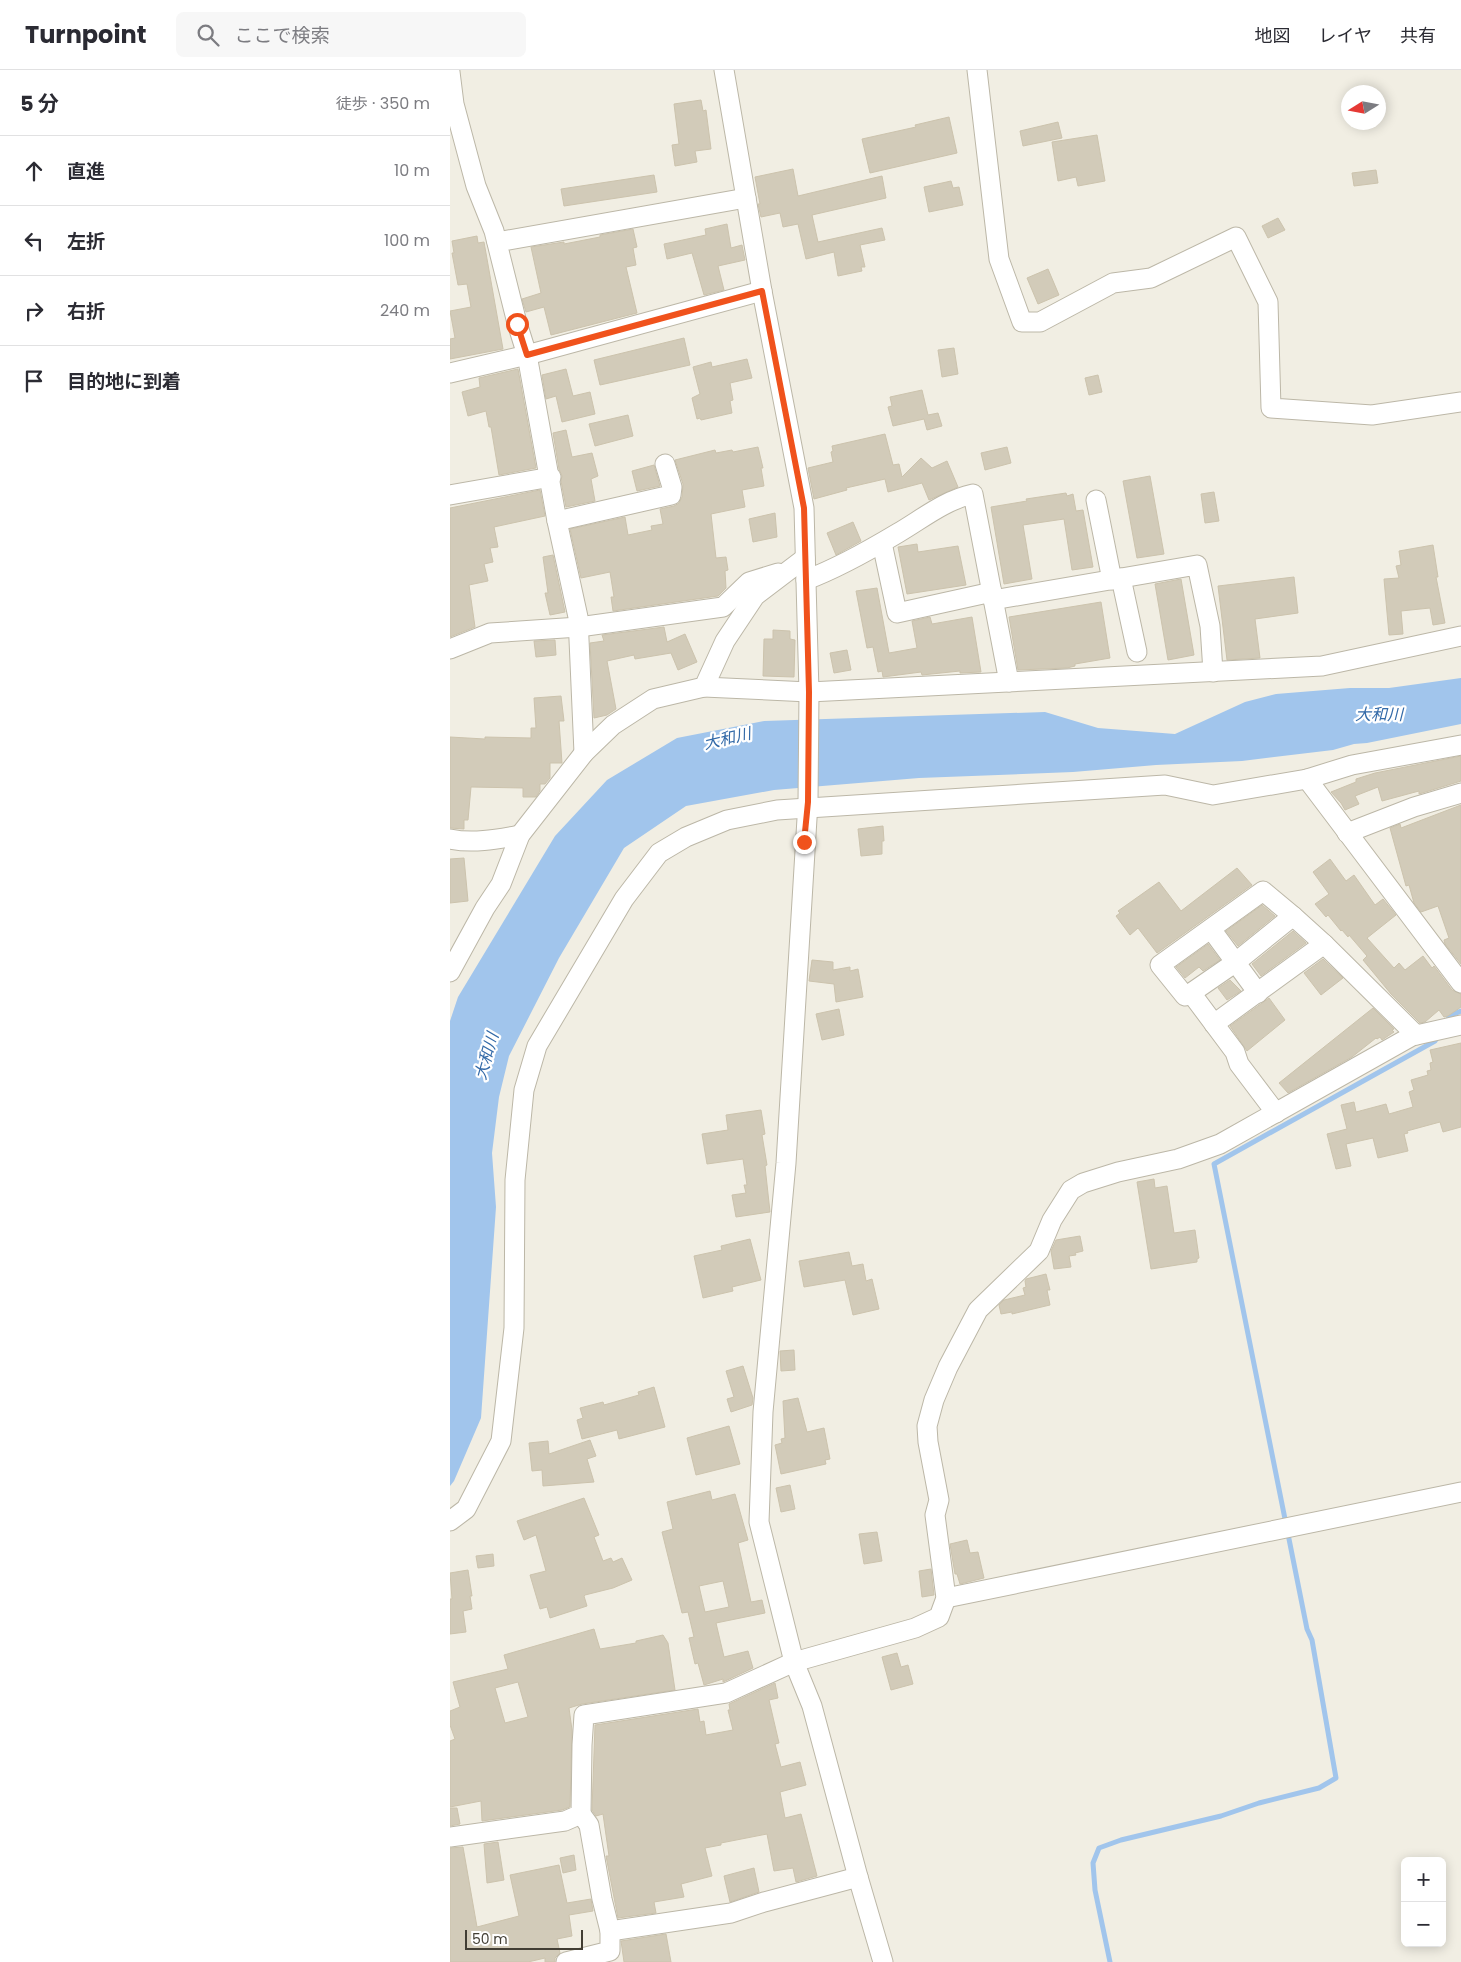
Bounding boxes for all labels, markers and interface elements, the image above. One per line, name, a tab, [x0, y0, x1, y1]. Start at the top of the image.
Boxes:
search box	[176, 12, 526, 57]
text: Turnpoint	[25, 18, 146, 51]
icon: search	[194, 21, 222, 49]
text: ここで検索	[234, 22, 329, 49]
text: 地図	[1255, 23, 1291, 48]
text: レイヤ	[1319, 23, 1372, 48]
text: 共有	[1400, 23, 1436, 48]
north arrow	[1341, 85, 1386, 130]
text: 5 分	[20, 89, 59, 118]
text: 徒歩 · 350 m	[336, 92, 430, 115]
icon: ahead	[20, 157, 48, 185]
text: 直進	[67, 158, 105, 185]
text: 10 m	[394, 159, 430, 182]
icon: left	[20, 227, 48, 255]
text: 左折	[67, 228, 105, 255]
text: 100 m	[384, 229, 430, 252]
icon: right	[20, 297, 48, 325]
text: 右折	[67, 298, 105, 325]
text: 240 m	[380, 299, 430, 322]
route start	[506, 313, 529, 336]
icon: arrive	[20, 367, 48, 395]
text: 目的地に到着	[67, 368, 181, 395]
water label: 大和川	[1355, 703, 1405, 726]
water label: 大和川	[701, 721, 755, 755]
route end	[793, 831, 816, 854]
water label: 大和川	[469, 1028, 505, 1082]
map controls	[1401, 1857, 1446, 1947]
button: +	[1401, 1857, 1446, 1902]
button: −	[1401, 1902, 1446, 1947]
scale bar	[465, 1927, 582, 1950]
text: 50 m	[472, 1929, 508, 1949]

